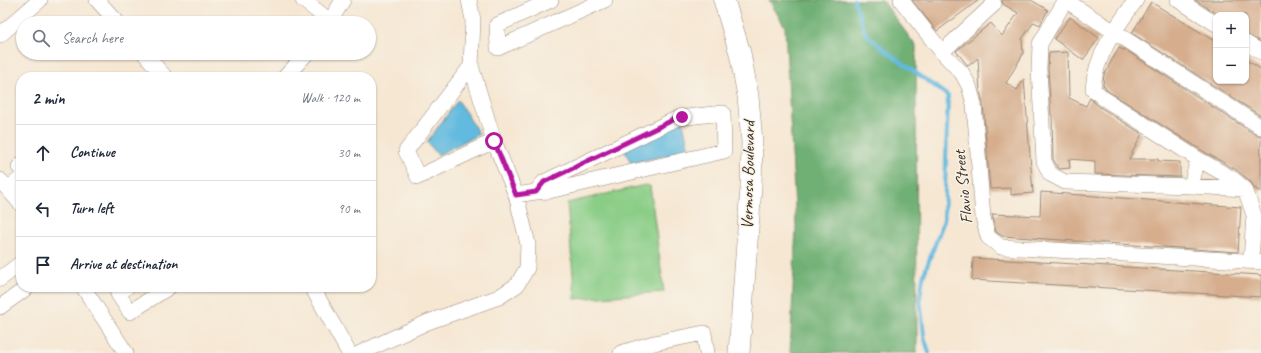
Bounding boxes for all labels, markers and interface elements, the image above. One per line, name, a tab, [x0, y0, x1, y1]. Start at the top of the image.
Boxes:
map controls	[1213, 12, 1249, 84]
button: +	[1213, 12, 1249, 48]
search box	[16, 16, 376, 60]
icon: search	[30, 27, 52, 49]
text: Search here	[62, 29, 123, 48]
button: −	[1213, 48, 1249, 84]
text: 2 min	[32, 88, 65, 109]
text: Walk · 120 m	[301, 90, 360, 106]
route end	[673, 108, 691, 126]
street label: Vermosa Boulevard	[737, 118, 759, 229]
route start	[485, 132, 503, 150]
icon: ahead	[32, 142, 54, 164]
text: Continue	[70, 143, 115, 162]
text: 30 m	[338, 145, 360, 161]
street label: Flavio Street	[948, 147, 977, 225]
icon: left	[32, 198, 54, 220]
text: Turn left	[70, 199, 113, 218]
text: 90 m	[338, 201, 360, 217]
icon: arrive	[32, 254, 54, 276]
text: Arrive at destination	[70, 255, 177, 274]

